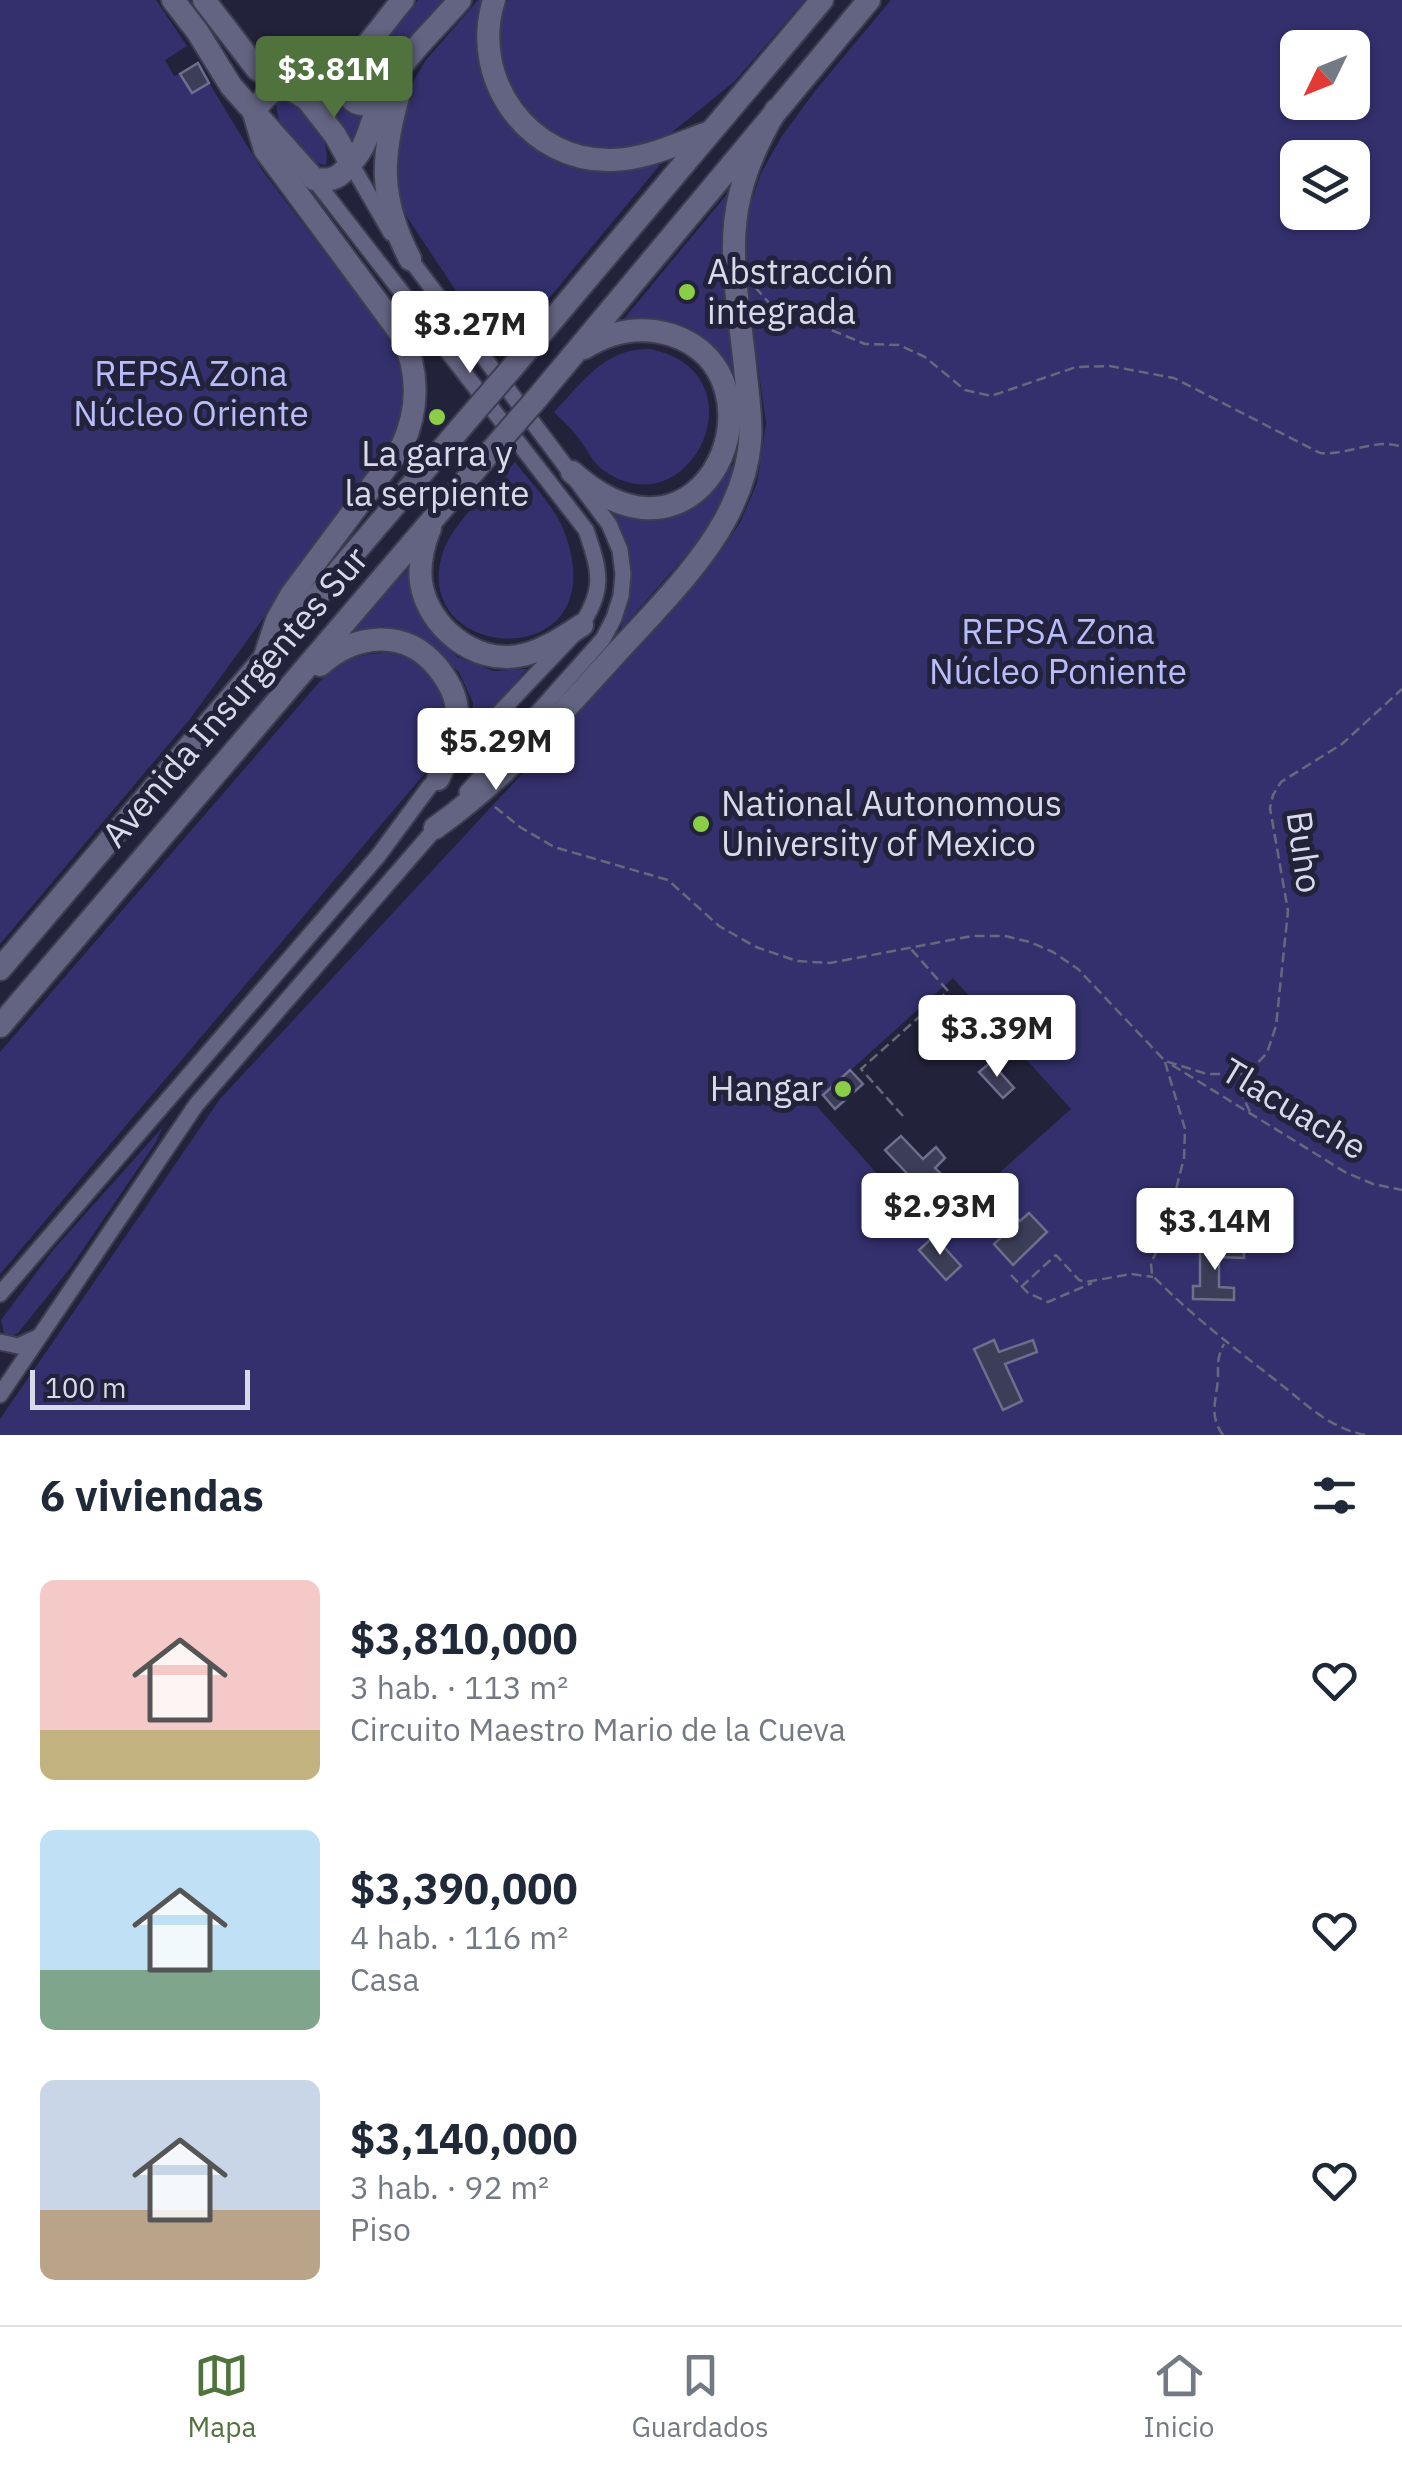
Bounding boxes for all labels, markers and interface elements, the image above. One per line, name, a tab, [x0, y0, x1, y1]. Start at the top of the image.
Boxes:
north arrow	[1280, 30, 1370, 120]
map controls	[1280, 30, 1370, 230]
pin: $3.81M	[253, 36, 415, 121]
text: $3.81M	[278, 47, 390, 89]
button: layers	[1280, 140, 1370, 230]
place label: Abstracción integrada	[707, 248, 893, 334]
marker: Abstracción integrada	[676, 281, 698, 303]
pin: $3.27M	[389, 291, 551, 376]
text: $3.27M	[414, 302, 526, 344]
park label: REPSA Zona Núcleo Oriente	[73, 350, 309, 436]
marker: La garra y la serpiente	[426, 406, 448, 428]
place label: La garra y la serpiente	[344, 430, 530, 516]
street label: Avenida Insurgentes Sur	[91, 536, 378, 856]
park label: REPSA Zona Núcleo Poniente	[929, 608, 1187, 694]
pin: $5.29M	[415, 708, 577, 793]
text: $5.29M	[440, 719, 552, 761]
place label: National Autonomous University of Mexico	[721, 780, 1062, 866]
street label: Buho	[1276, 808, 1333, 896]
marker: National Autonomous University of Mexico	[690, 813, 712, 835]
pin: $3.39M	[916, 995, 1078, 1080]
text: $3.39M	[941, 1006, 1053, 1048]
street label: Tlacuache	[1214, 1047, 1375, 1169]
place label: Hangar	[710, 1065, 823, 1111]
marker: Hangar	[832, 1078, 854, 1100]
pin: $2.93M	[859, 1173, 1021, 1258]
text: $2.93M	[884, 1184, 996, 1226]
pin: $3.14M	[1134, 1188, 1296, 1273]
text: $3.14M	[1159, 1199, 1271, 1241]
scale bar	[30, 1365, 250, 1410]
text: 100 m	[45, 1369, 126, 1406]
text: 6 viviendas	[40, 1468, 264, 1523]
icon: filters	[1307, 1468, 1362, 1523]
text: $3,810,000	[350, 1611, 578, 1666]
icon: home	[120, 1620, 240, 1740]
icon: heart	[1307, 1653, 1362, 1708]
text: 3 hab. · 113 m²	[350, 1666, 568, 1708]
text: Circuito Maestro Mario de la Cueva	[350, 1708, 846, 1750]
text: $3,390,000	[350, 1861, 578, 1916]
icon: home	[120, 1870, 240, 1990]
icon: heart	[1307, 1903, 1362, 1958]
text: 4 hab. · 116 m²	[350, 1916, 568, 1958]
text: Casa	[350, 1958, 420, 2000]
text: $3,140,000	[350, 2111, 578, 2166]
icon: home	[120, 2120, 240, 2240]
icon: heart	[1307, 2153, 1362, 2208]
text: 3 hab. · 92 m²	[350, 2166, 549, 2208]
text: Piso	[350, 2208, 411, 2250]
tab: Mapa	[188, 2348, 256, 2445]
tab: Guardados	[631, 2348, 769, 2445]
tab: Inicio	[1144, 2348, 1214, 2445]

